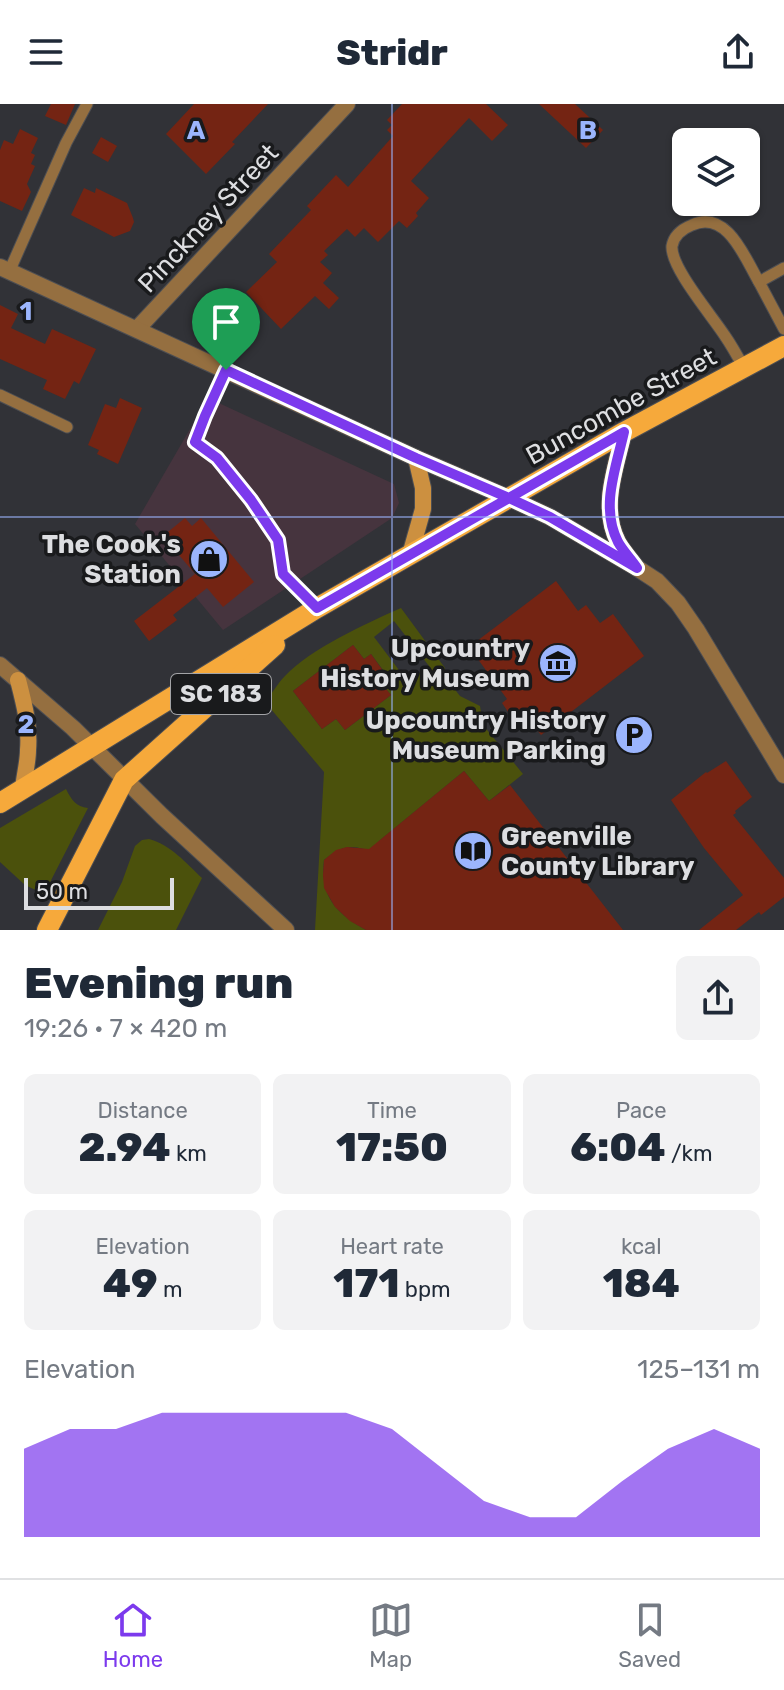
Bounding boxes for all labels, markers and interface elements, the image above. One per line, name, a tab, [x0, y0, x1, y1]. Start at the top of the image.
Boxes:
icon: menu	[24, 30, 68, 74]
icon: share	[716, 30, 760, 74]
text: Stridr	[336, 31, 448, 74]
text: A	[187, 115, 206, 146]
text: B	[579, 115, 597, 146]
map controls	[672, 128, 760, 216]
button: layers	[672, 128, 760, 216]
street label: Pinckney Street	[132, 138, 285, 299]
pin	[192, 288, 260, 370]
text: 1	[20, 296, 32, 327]
icon: arrive	[204, 300, 248, 344]
street label: Buncombe Street	[521, 341, 722, 472]
place label: The Cook's Station	[42, 529, 181, 590]
shop icon: The Cook's Station	[188, 538, 230, 580]
place label: Upcountry History Museum	[320, 633, 530, 694]
museum icon: Upcountry History Museum	[537, 642, 579, 684]
road number: SC 183	[171, 674, 271, 714]
place label: Upcountry History Museum Parking	[365, 705, 606, 766]
text: 2	[18, 709, 34, 740]
parking icon: Upcountry History Museum Parking	[613, 714, 655, 756]
place label: Greenville County Library	[501, 821, 695, 882]
library icon: Greenville County Library	[452, 830, 494, 872]
scale bar	[24, 874, 174, 910]
text: 50 m	[36, 878, 88, 905]
button: share	[676, 956, 760, 1040]
text: Evening run	[24, 957, 293, 1009]
text: 19:26 · 7 × 420 m	[24, 1013, 227, 1044]
text: Distance	[98, 1097, 188, 1124]
text: Time	[367, 1097, 417, 1124]
text: Pace	[616, 1097, 667, 1124]
text: 2.94	[78, 1124, 171, 1171]
text: 17:50	[336, 1124, 448, 1171]
text: 6:04	[570, 1124, 666, 1171]
text: km	[171, 1140, 207, 1167]
text: /km	[666, 1140, 713, 1167]
text: Elevation	[96, 1233, 190, 1260]
text: Heart rate	[340, 1233, 444, 1260]
text: kcal	[621, 1233, 662, 1260]
text: 49	[103, 1260, 158, 1307]
text: 171	[333, 1260, 399, 1307]
text: 184	[603, 1260, 680, 1307]
text: m	[158, 1276, 183, 1303]
text: bpm	[399, 1276, 451, 1303]
text: Elevation	[24, 1354, 135, 1385]
text: 125–131 m	[637, 1354, 760, 1385]
tab: Home	[103, 1598, 163, 1673]
tab: Map	[369, 1598, 413, 1673]
tab: Saved	[618, 1598, 681, 1673]

